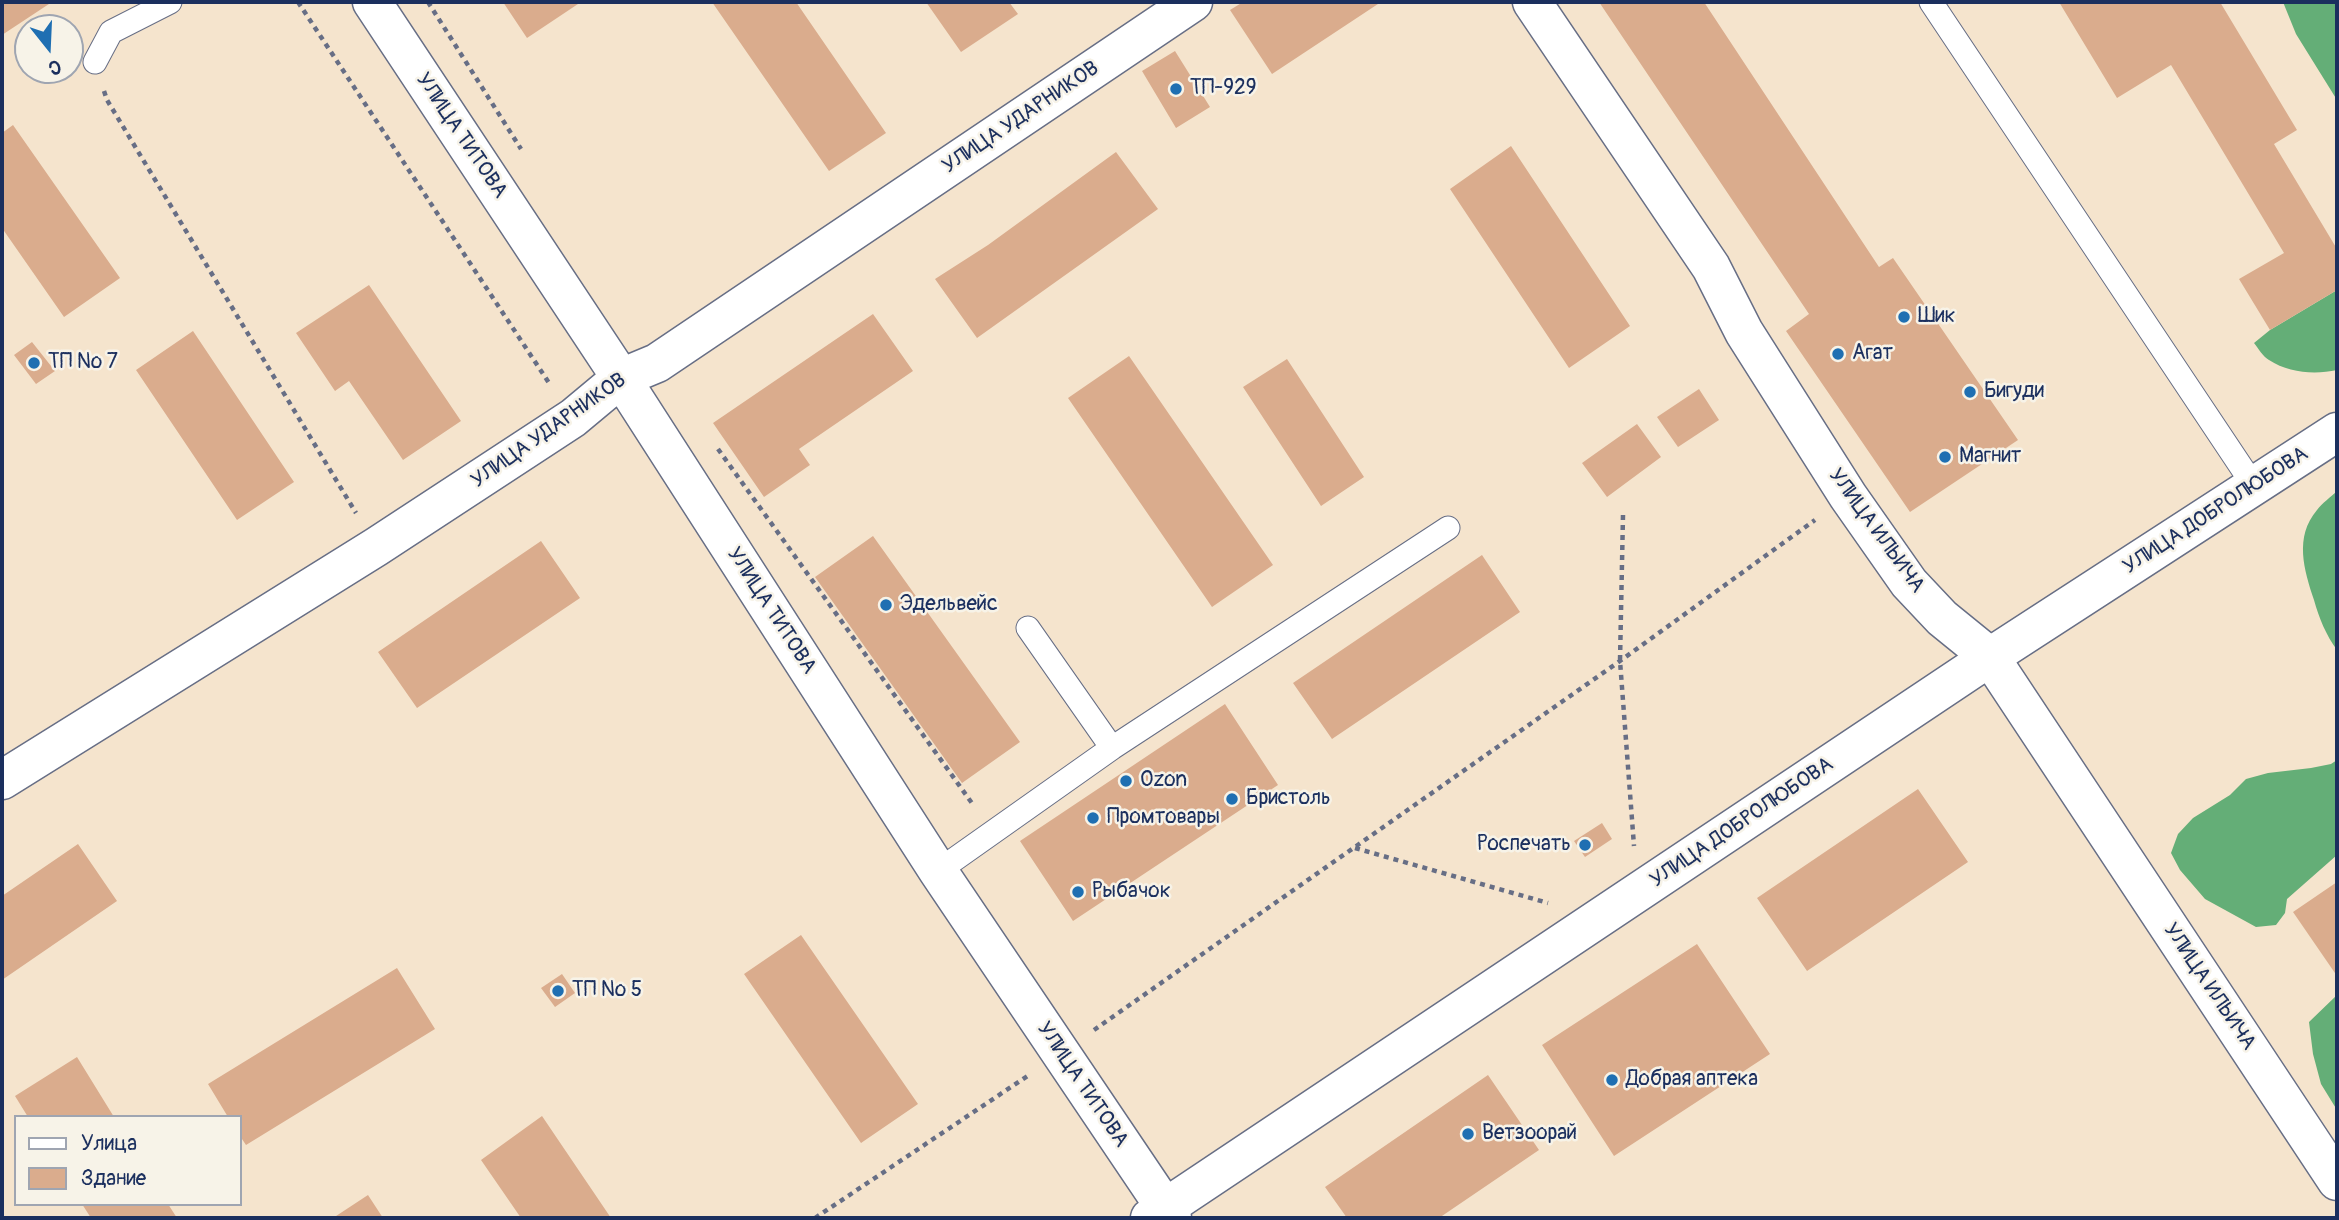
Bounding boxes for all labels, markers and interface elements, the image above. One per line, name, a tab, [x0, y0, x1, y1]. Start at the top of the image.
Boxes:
north arrow	[14, 14, 84, 84]
text: С	[46, 54, 64, 80]
street label: УЛИЦА УДАРНИКОВ	[938, 56, 1104, 180]
street label: УЛИЦА ТИТОВА	[410, 69, 512, 203]
place label: ТП-929	[1190, 76, 1257, 102]
marker: ТП-929	[1168, 81, 1184, 97]
place label: Шик	[1918, 304, 1955, 330]
marker: Шик	[1896, 309, 1912, 325]
place label: Агат	[1852, 341, 1893, 367]
marker: Агат	[1830, 346, 1846, 362]
place label: ТП № 7	[48, 350, 118, 376]
marker: ТП № 7	[26, 355, 42, 371]
street label: УЛИЦА УДАРНИКОВ	[467, 368, 631, 494]
place label: Бигуди	[1984, 379, 2044, 405]
marker: Бигуди	[1962, 384, 1978, 400]
street label: УЛИЦА ДОБРОЛЮБОВА	[2119, 442, 2313, 580]
place label: Магнит	[1959, 444, 2021, 470]
marker: Магнит	[1937, 449, 1953, 465]
street label: УЛИЦА ИЛЬИЧА	[1822, 464, 1930, 598]
street label: УЛИЦА ТИТОВА	[721, 543, 821, 679]
place label: Эдельвейс	[900, 592, 998, 618]
marker: Эдельвейс	[878, 597, 894, 613]
street label: УЛИЦА ДОБРОЛЮБОВА	[1646, 752, 1838, 894]
place label: Ozon	[1140, 768, 1187, 794]
marker: Ozon	[1118, 773, 1134, 789]
place label: Бристоль	[1246, 786, 1331, 812]
marker: Бристоль	[1224, 791, 1240, 807]
place label: Промтовары	[1107, 805, 1220, 831]
marker: Промтовары	[1085, 810, 1101, 826]
place label: Роспечать	[1477, 832, 1571, 858]
marker: Роспечать	[1577, 837, 1593, 853]
place label: Рыбачок	[1092, 879, 1170, 905]
marker: Рыбачок	[1070, 884, 1086, 900]
street label: УЛИЦА ИЛЬИЧА	[2157, 919, 2261, 1055]
place label: ТП № 5	[572, 978, 642, 1004]
marker: ТП № 5	[550, 983, 566, 999]
street label: УЛИЦА ТИТОВА	[1031, 1018, 1133, 1152]
place label: Добрая аптека	[1626, 1067, 1758, 1093]
marker: Добрая аптека	[1604, 1072, 1620, 1088]
legend	[14, 1115, 242, 1206]
place label: Ветзоорай	[1482, 1121, 1577, 1147]
marker: Ветзоорай	[1460, 1126, 1476, 1142]
text: Улица	[81, 1130, 137, 1157]
text: Здание	[81, 1165, 146, 1192]

